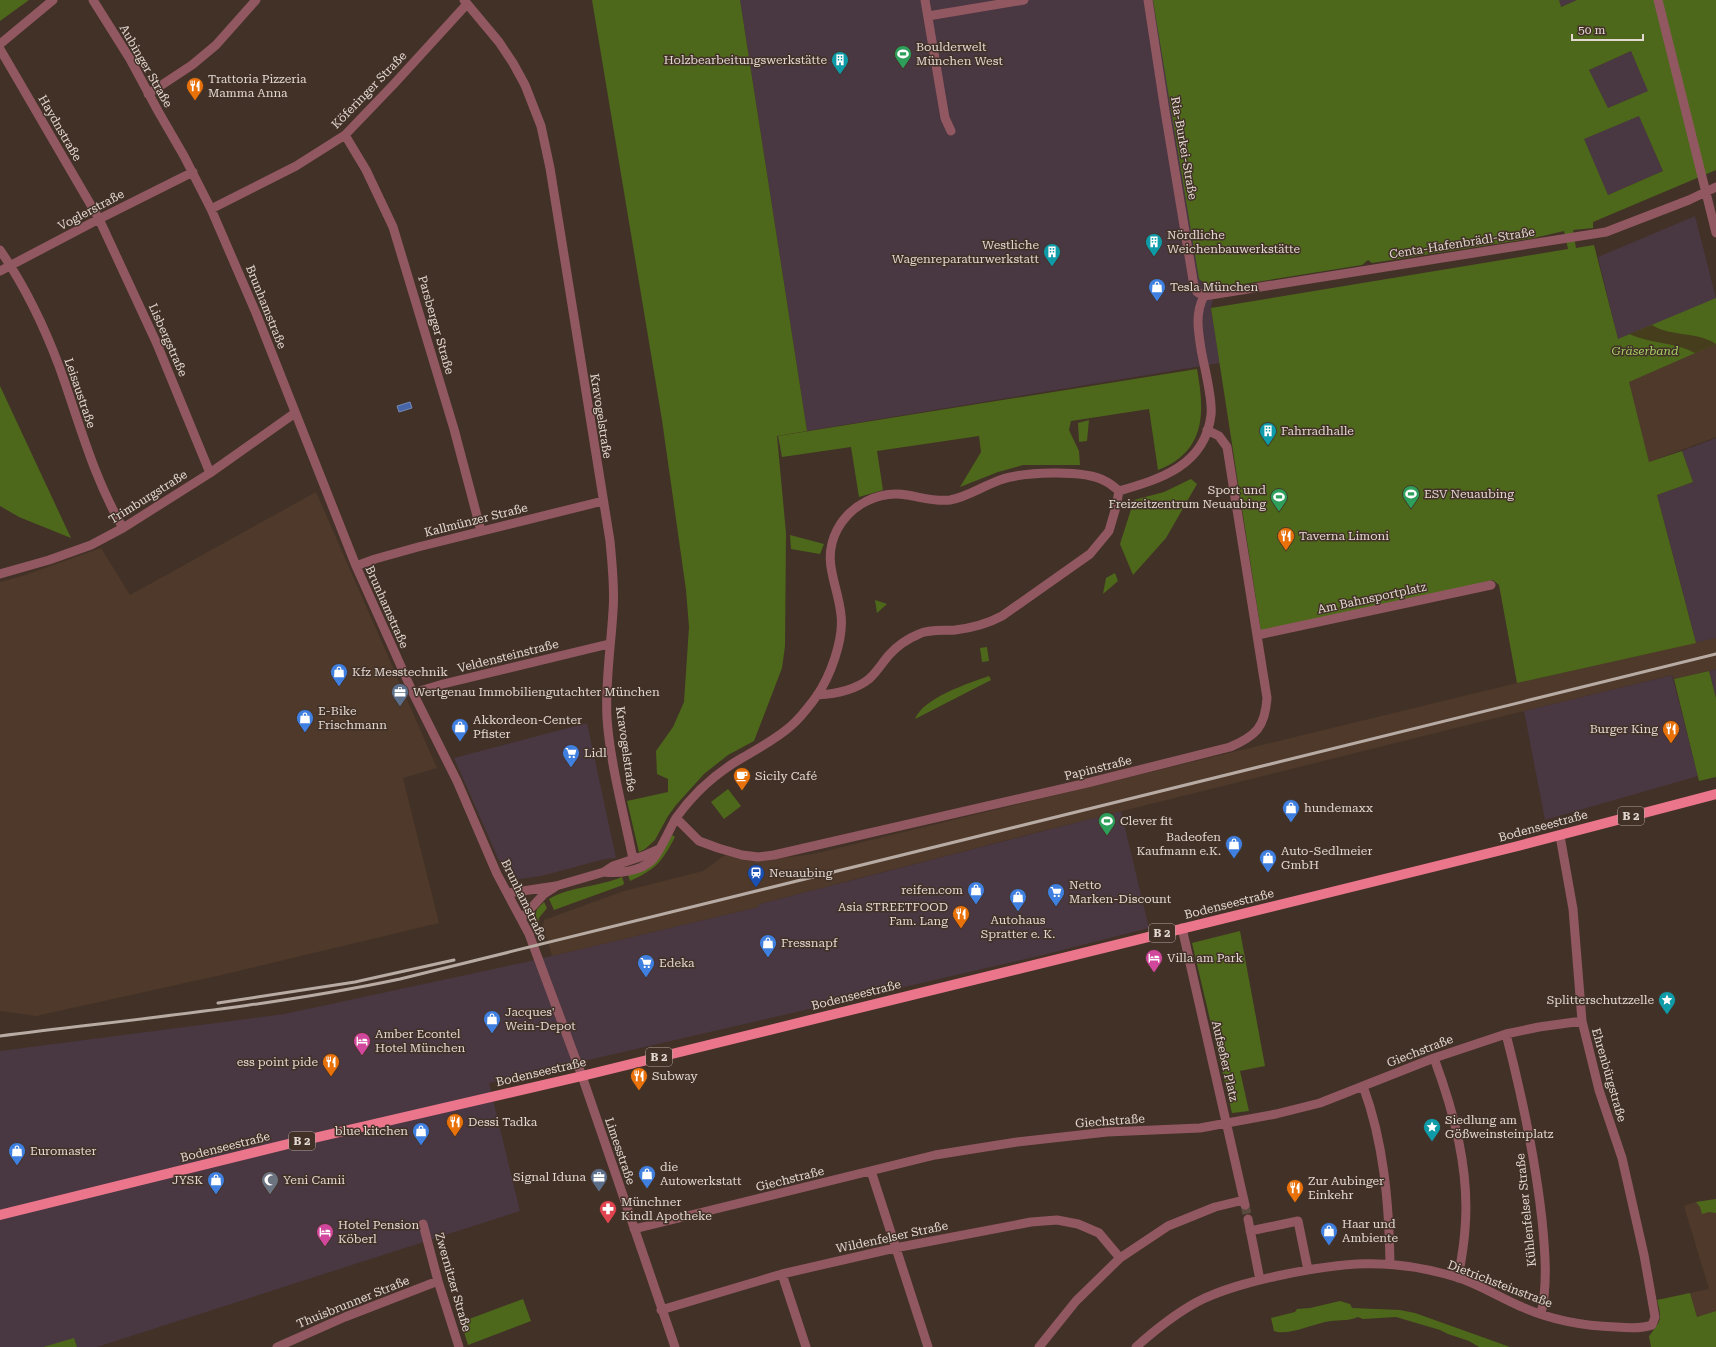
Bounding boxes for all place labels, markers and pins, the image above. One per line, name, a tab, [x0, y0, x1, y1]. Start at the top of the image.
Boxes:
place label: Boulderwelt München West	[916, 40, 1003, 68]
sports icon: Boulderwelt München West	[893, 44, 913, 69]
building icon: Holzbearbeitungswerkstätte	[830, 50, 850, 75]
place label: Holzbearbeitungswerkstätte	[664, 53, 827, 67]
place label: Trattoria Pizzeria Mamma Anna	[208, 72, 307, 100]
restaurant icon: Trattoria Pizzeria Mamma Anna	[185, 76, 205, 101]
place label: Nördliche Weichenbauwerkstätte	[1167, 228, 1300, 256]
building icon: Nördliche Weichenbauwerkstätte	[1144, 232, 1164, 257]
place label: Westliche Wagenreparaturwerkstatt	[892, 238, 1040, 266]
building icon: Westliche Wagenreparaturwerkstatt	[1042, 242, 1062, 267]
shop icon: Tesla München	[1147, 277, 1167, 302]
place label: Tesla München	[1170, 280, 1258, 294]
building icon: Fahrradhalle	[1258, 421, 1278, 446]
place label: Fahrradhalle	[1281, 424, 1354, 438]
place label: Sport und Freizeitzentrum Neuaubing	[1109, 483, 1266, 511]
sports icon: ESV Neuaubing	[1401, 484, 1421, 509]
sports icon: Sport und Freizeitzentrum Neuaubing	[1269, 487, 1289, 512]
place label: ESV Neuaubing	[1424, 487, 1514, 501]
restaurant icon: Taverna Limoni	[1276, 526, 1296, 551]
place label: Taverna Limoni	[1299, 529, 1389, 543]
shop icon: Kfz Messtechnik	[329, 662, 349, 687]
place label: Kfz Messtechnik	[352, 665, 448, 679]
office icon: Wertgenau Immobiliengutachter München	[390, 682, 410, 707]
place label: Wertgenau Immobiliengutachter München	[413, 685, 660, 699]
place label: E-Bike Frischmann	[318, 704, 387, 732]
shop icon: E-Bike Frischmann	[295, 708, 315, 733]
place label: Akkordeon-Center Pfister	[473, 713, 582, 741]
shop icon: Akkordeon-Center Pfister	[450, 717, 470, 742]
restaurant icon: Burger King	[1661, 719, 1681, 744]
place label: Burger King	[1590, 722, 1658, 736]
supermarket icon: Lidl	[561, 743, 581, 768]
place label: Lidl	[584, 746, 607, 760]
cafe icon: Sicily Café	[732, 766, 752, 791]
place label: Sicily Café	[755, 769, 817, 783]
shop icon: hundemaxx	[1281, 798, 1301, 823]
place label: hundemaxx	[1304, 801, 1373, 815]
sports icon: Clever fit	[1097, 811, 1117, 836]
place label: Clever fit	[1120, 814, 1173, 828]
place label: Badeofen Kaufmann e.K.	[1136, 830, 1221, 858]
shop icon: Badeofen Kaufmann e.K.	[1224, 834, 1244, 859]
place label: Auto-Sedlmeier GmbH	[1281, 844, 1372, 872]
shop icon: Auto-Sedlmeier GmbH	[1258, 848, 1278, 873]
station icon: Neuaubing	[746, 863, 766, 888]
place label: Neuaubing	[769, 866, 833, 880]
place label: Netto Marken-Discount	[1069, 878, 1172, 906]
shop icon: reifen.com	[966, 880, 986, 905]
supermarket icon: Netto Marken-Discount	[1046, 882, 1066, 907]
place label: reifen.com	[901, 883, 963, 897]
shop icon: Autohaus Spratter e. K.	[1008, 887, 1028, 912]
place label: Asia STREETFOOD Fam. Lang	[838, 900, 948, 928]
restaurant icon: Asia STREETFOOD Fam. Lang	[951, 904, 971, 929]
place label: Autohaus Spratter e. K.	[981, 913, 1055, 941]
shop icon: Fressnapf	[758, 933, 778, 958]
place label: Fressnapf	[781, 936, 838, 950]
hotel icon: Villa am Park	[1144, 948, 1164, 973]
place label: Villa am Park	[1167, 951, 1243, 965]
supermarket icon: Edeka	[636, 953, 656, 978]
place label: Edeka	[659, 956, 695, 970]
place icon: Splitterschutzzelle	[1657, 990, 1677, 1015]
place label: Splitterschutzzelle	[1547, 993, 1654, 1007]
place label: Jacques' Wein-Depot	[505, 1005, 576, 1033]
shop icon: Jacques' Wein-Depot	[482, 1009, 502, 1034]
place label: Amber Econtel Hotel München	[375, 1027, 465, 1055]
hotel icon: Amber Econtel Hotel München	[352, 1031, 372, 1056]
restaurant icon: ess point pide	[321, 1052, 341, 1077]
place label: ess point pide	[237, 1055, 318, 1069]
restaurant icon: Subway	[629, 1066, 649, 1091]
place label: Subway	[652, 1069, 698, 1083]
restaurant icon: Dessi Tadka	[445, 1112, 465, 1137]
place label: Siedlung am Gößweinsteinplatz	[1445, 1113, 1554, 1141]
place label: Dessi Tadka	[468, 1115, 538, 1129]
place icon: Siedlung am Gößweinsteinplatz	[1422, 1117, 1442, 1142]
shop icon: blue kitchen	[411, 1121, 431, 1146]
place label: blue kitchen	[335, 1124, 408, 1138]
shop icon: Euromaster	[7, 1141, 27, 1166]
place label: Euromaster	[30, 1144, 96, 1158]
place label: die Autowerkstatt	[660, 1160, 742, 1188]
shop icon: die Autowerkstatt	[637, 1164, 657, 1189]
office icon: Signal Iduna	[589, 1167, 609, 1192]
shop icon: JYSK	[206, 1170, 226, 1195]
mosque icon: Yeni Camii	[260, 1170, 280, 1195]
place label: Signal Iduna	[513, 1170, 586, 1184]
place label: JYSK	[172, 1173, 203, 1187]
place label: Yeni Camii	[283, 1173, 345, 1187]
place label: Zur Aubinger Einkehr	[1308, 1174, 1384, 1202]
restaurant icon: Zur Aubinger Einkehr	[1285, 1178, 1305, 1203]
place label: Münchner Kindl Apotheke	[621, 1195, 712, 1223]
pharmacy icon: Münchner Kindl Apotheke	[598, 1199, 618, 1224]
place label: Haar und Ambiente	[1342, 1217, 1398, 1245]
place label: Hotel Pension Köberl	[338, 1218, 419, 1246]
shop icon: Haar und Ambiente	[1319, 1221, 1339, 1246]
hotel icon: Hotel Pension Köberl	[315, 1222, 335, 1247]

